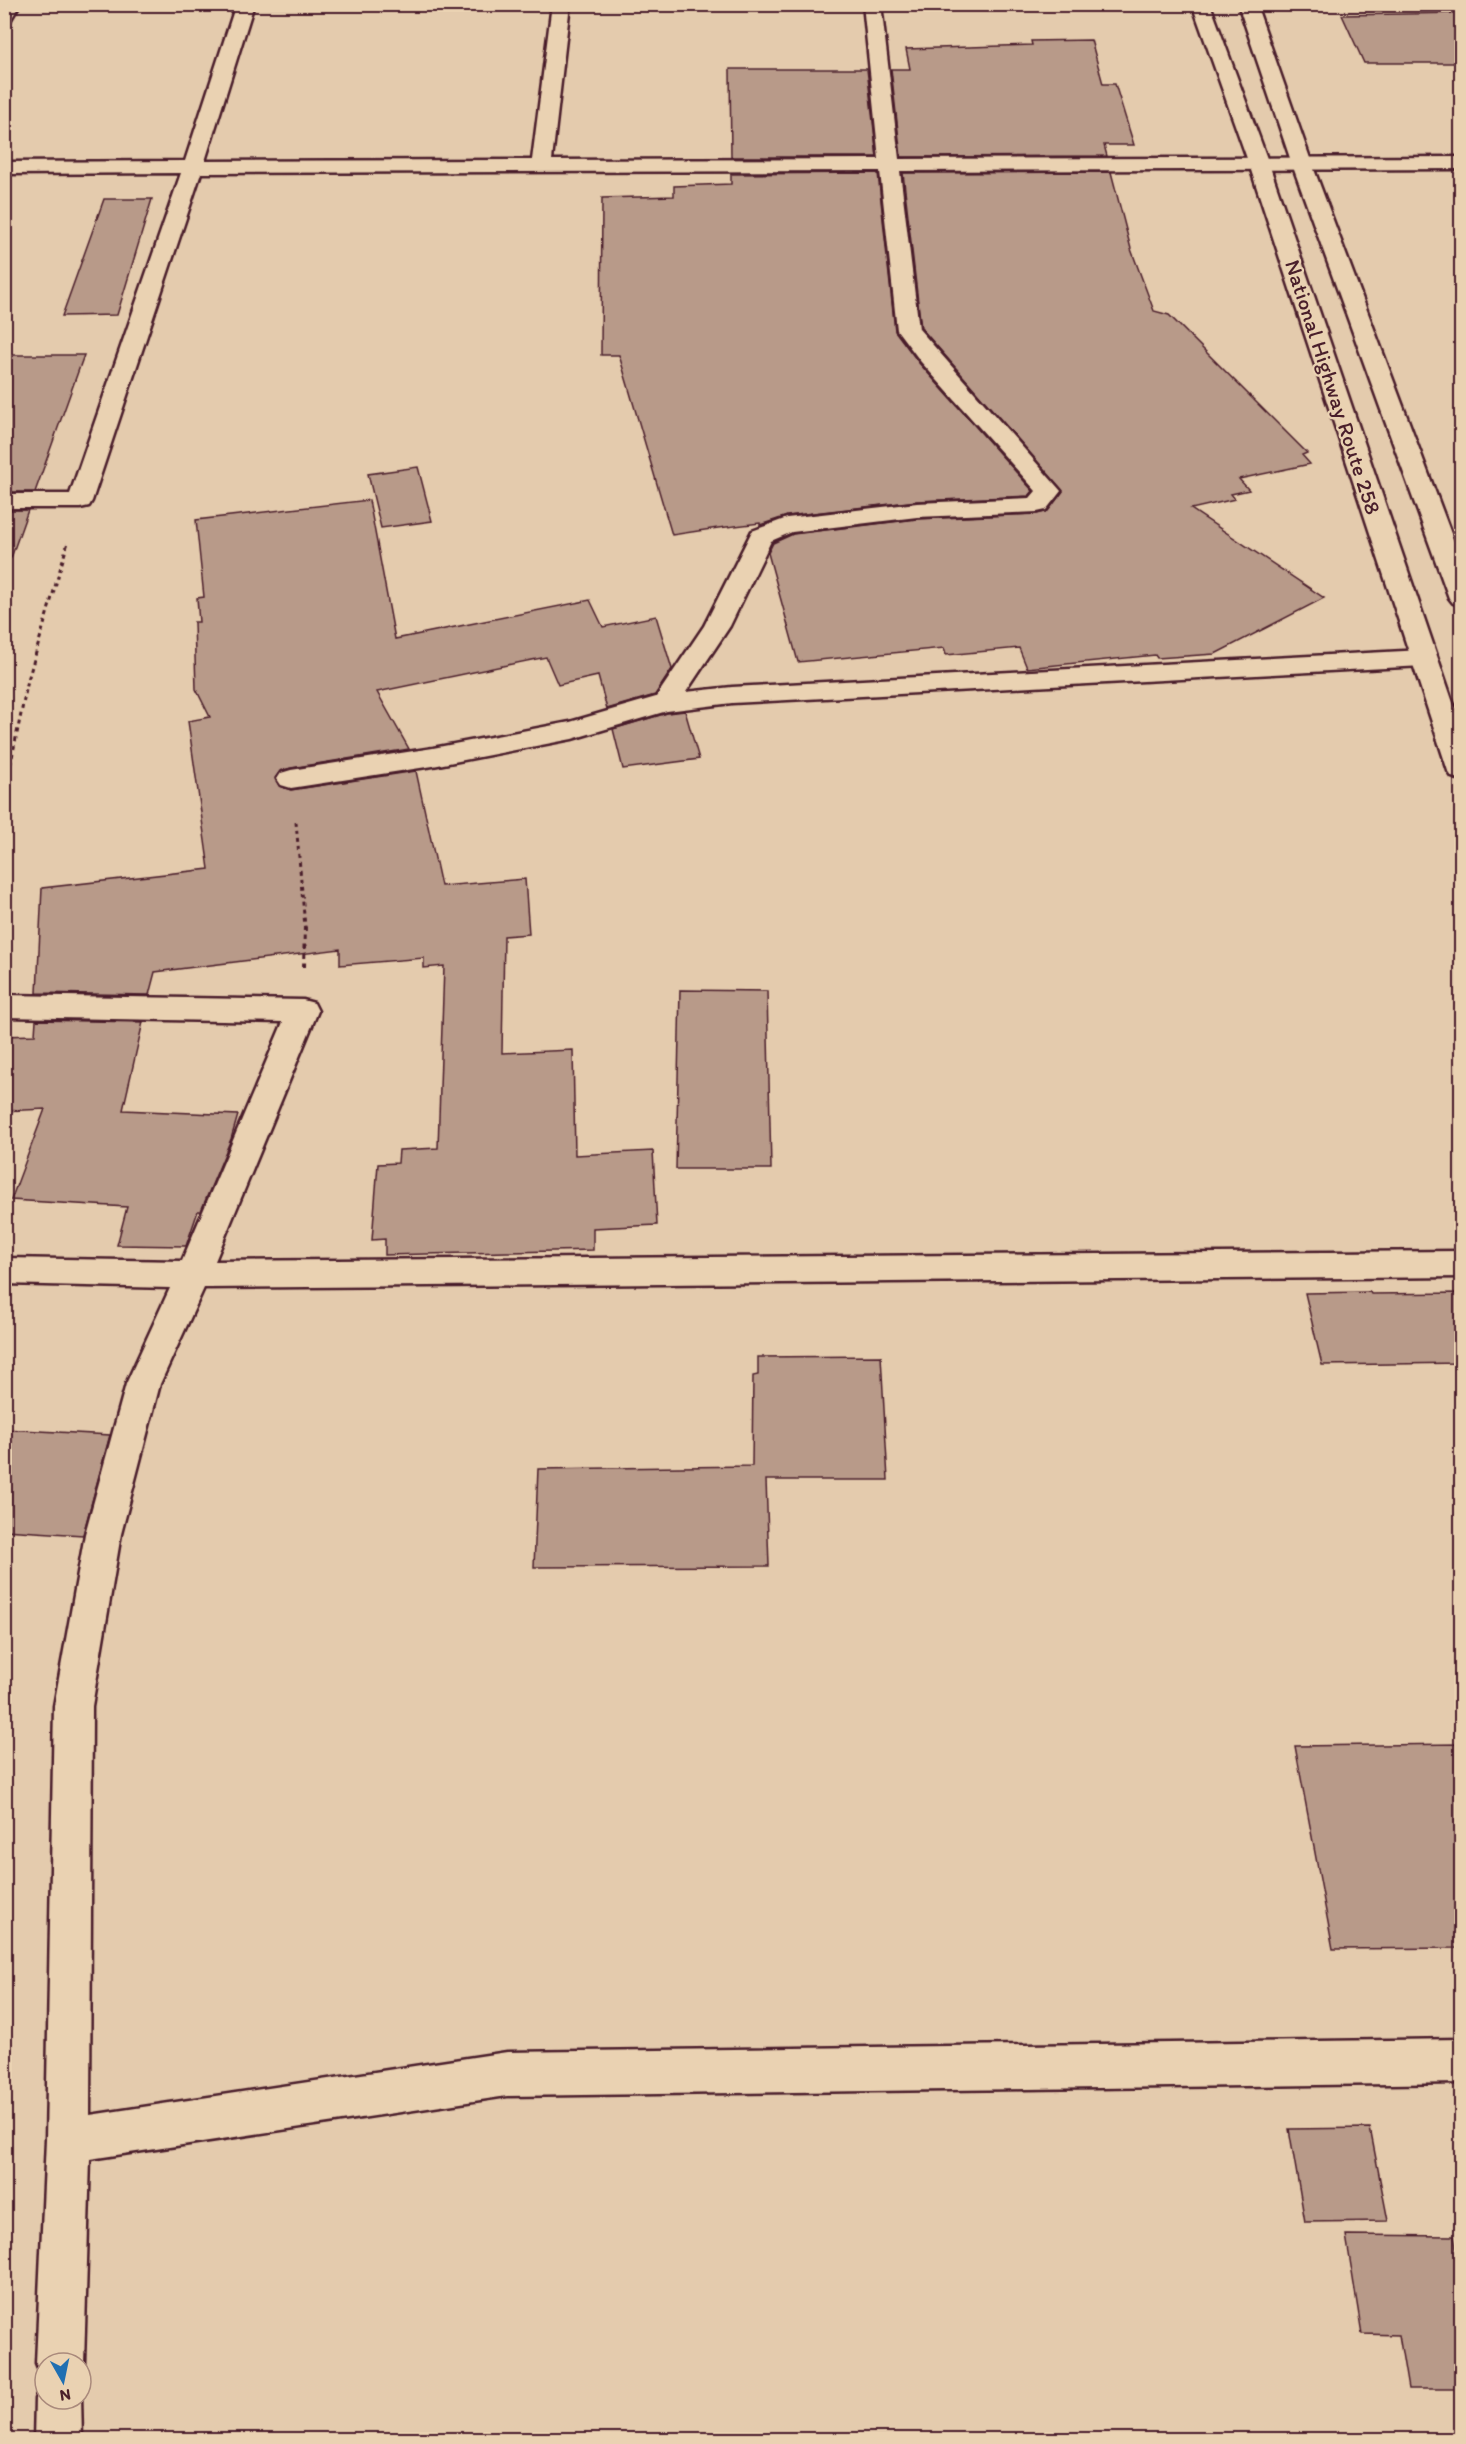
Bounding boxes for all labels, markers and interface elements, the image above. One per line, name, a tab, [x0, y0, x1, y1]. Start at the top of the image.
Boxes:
street label: National Highway Route 258	[1279, 256, 1387, 518]
north arrow	[33, 2351, 93, 2411]
text: N	[58, 2385, 72, 2406]

